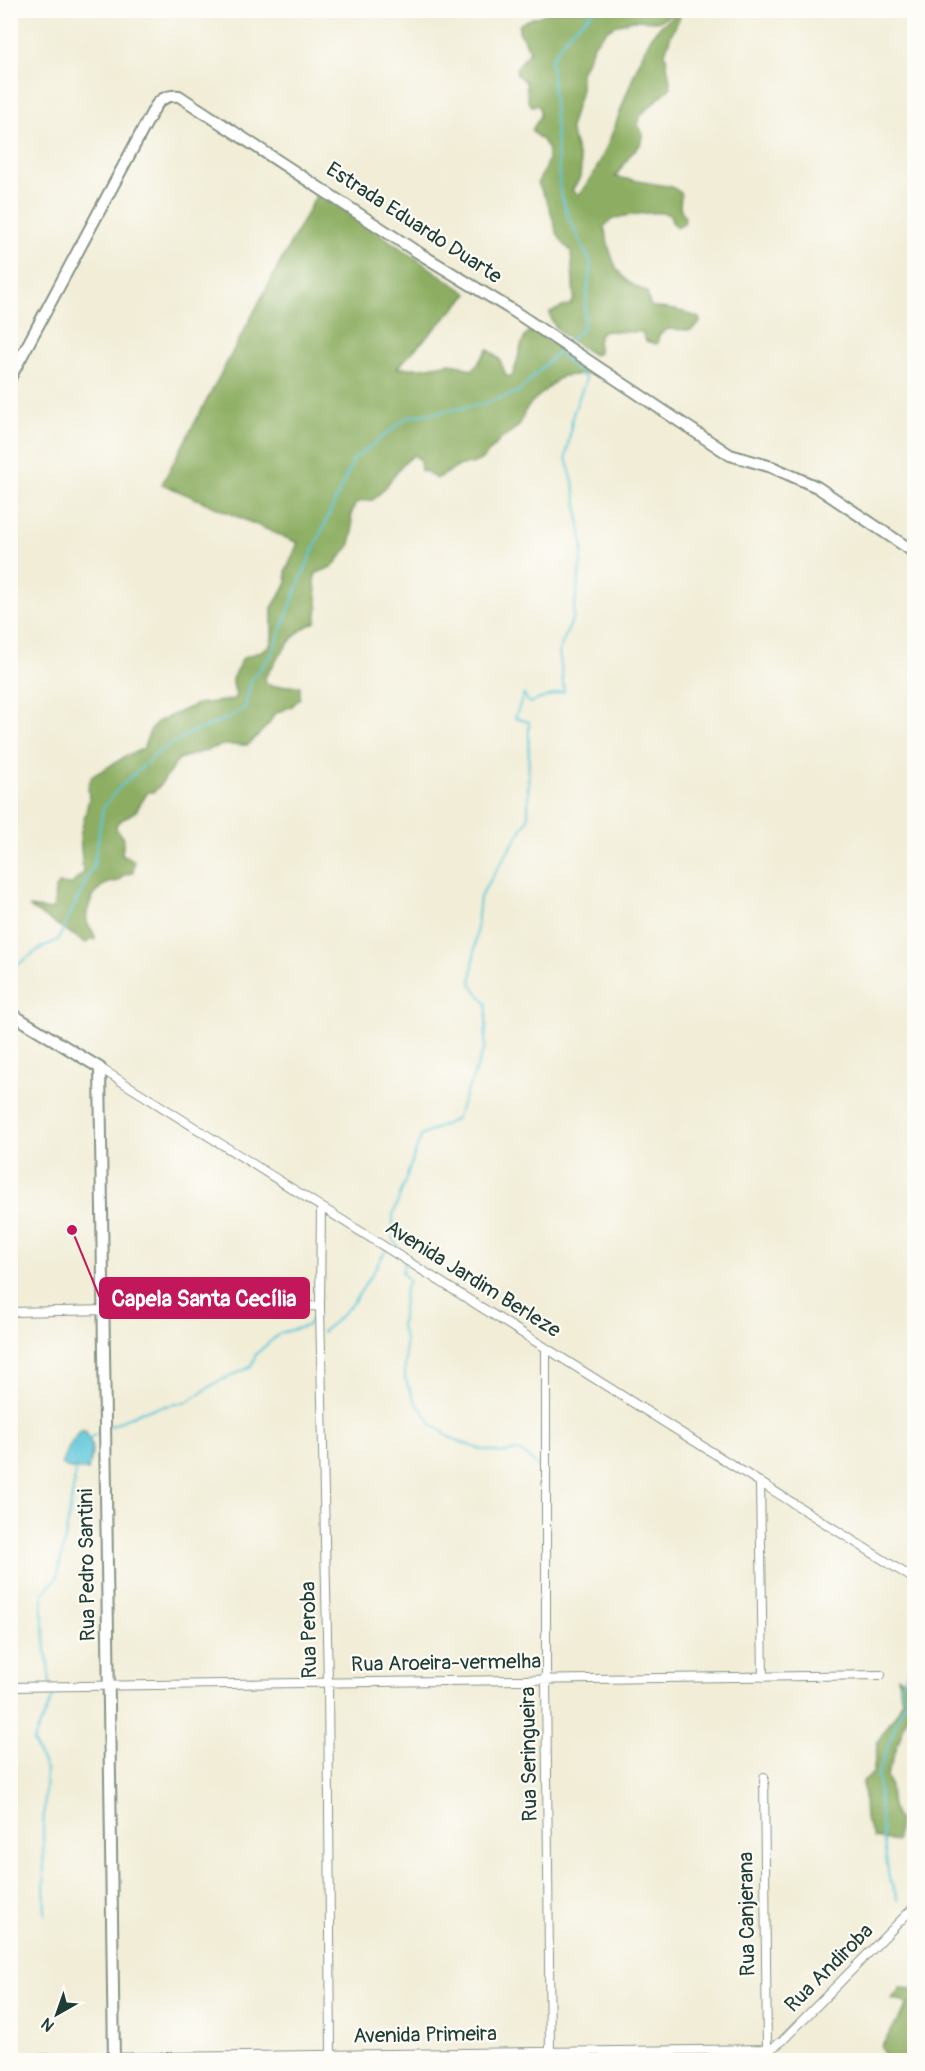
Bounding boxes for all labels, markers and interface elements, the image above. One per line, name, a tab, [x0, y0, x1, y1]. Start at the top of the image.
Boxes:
street label: Estrada Eduardo Duarte	[321, 156, 508, 290]
street label: Avenida Jardim Berleze	[380, 1214, 566, 1344]
callout: Capela Santa Cecília	[100, 1278, 309, 1318]
text: Capela Santa Cecília	[112, 1285, 296, 1313]
street label: Rua Pedro Santini	[72, 1488, 102, 1642]
street label: Rua Peroba	[295, 1581, 323, 1679]
street label: Rua Aroeira-vermelha	[351, 1648, 541, 1678]
street label: Rua Seringueira	[514, 1686, 544, 1822]
street label: Rua Canjerana	[732, 1852, 762, 1976]
street label: Rua Andiroba	[779, 1918, 879, 2018]
north arrow	[27, 1984, 87, 2044]
text: N	[37, 2013, 59, 2036]
street label: Avenida Primeira	[353, 2020, 497, 2050]

